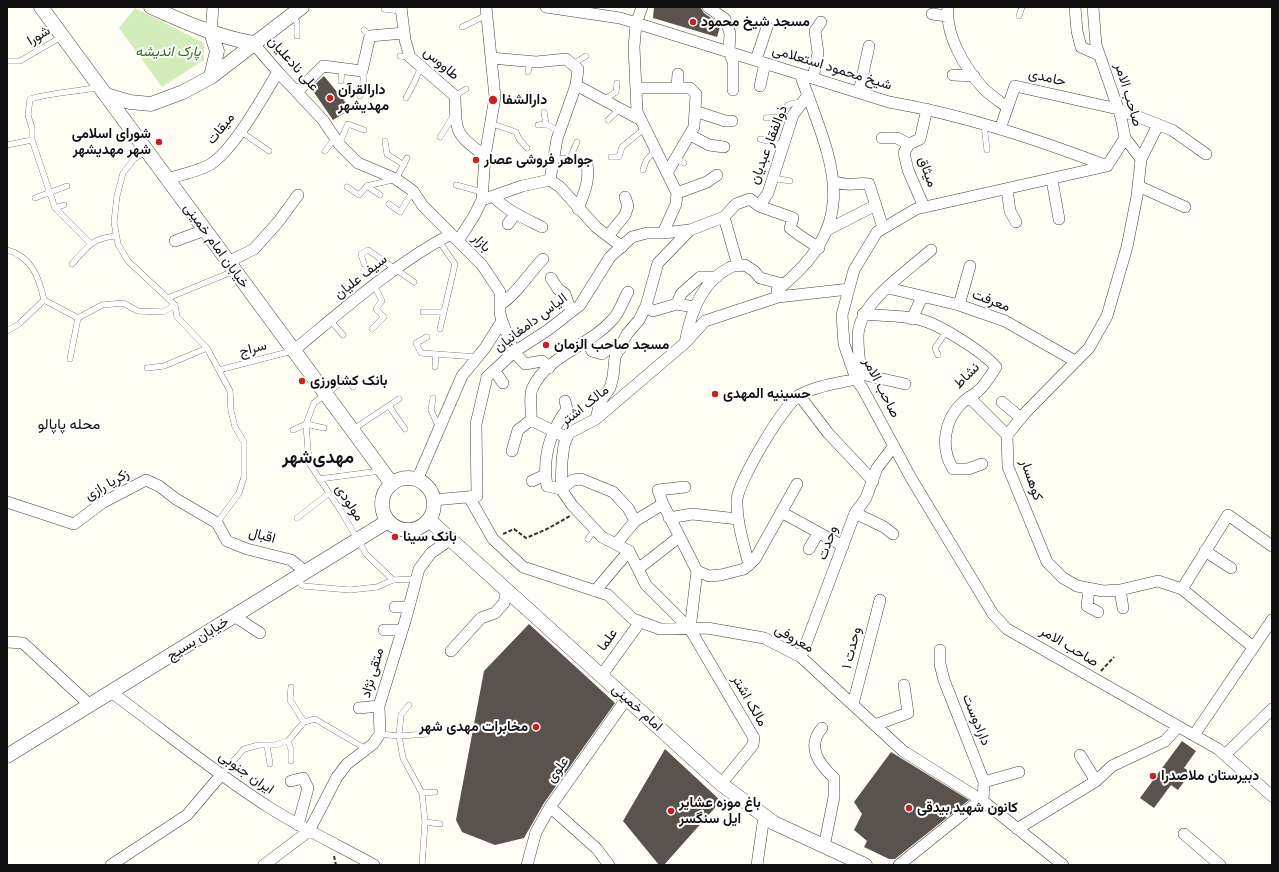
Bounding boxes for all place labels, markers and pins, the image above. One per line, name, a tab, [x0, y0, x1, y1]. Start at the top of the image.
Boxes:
place label: مسجد شیخ محمود	[701, 14, 810, 30]
marker: مسجد شیخ محمود	[688, 17, 698, 27]
place label: دارالقرآن مهدیشهر	[338, 82, 389, 114]
place label: دارالشفا	[502, 92, 547, 108]
marker: دارالقرآن مهدیشهر	[325, 93, 335, 103]
marker: دارالشفا	[487, 94, 499, 106]
place label: شورای اسلامی شهر مهدیشهر	[72, 126, 151, 158]
marker: شورای اسلامی شهر مهدیشهر	[154, 137, 164, 147]
place label: جواهر فروشی عصار	[484, 152, 593, 168]
marker: جواهر فروشی عصار	[471, 155, 481, 165]
place label: مسجد صاحب الزمان	[554, 337, 669, 353]
marker: مسجد صاحب الزمان	[541, 340, 551, 350]
place label: بانک کشاورزی	[310, 373, 388, 389]
marker: بانک کشاورزی	[297, 376, 307, 386]
place label: حسینیه المهدی	[723, 386, 811, 402]
marker: حسینیه المهدی	[710, 389, 720, 399]
place label: بانک سینا	[403, 529, 457, 545]
marker: بانک سینا	[390, 532, 400, 542]
place label: مخابرات مهدی شهر	[419, 719, 528, 735]
marker: مخابرات مهدی شهر	[531, 722, 541, 732]
place label: دبیرستان ملاصدرا	[1161, 768, 1259, 784]
marker: دبیرستان ملاصدرا	[1148, 771, 1158, 781]
place label: باغ موزه عشایر ایل سنگسر	[679, 795, 761, 828]
place label: کانون شهید بیدقی	[917, 800, 1018, 816]
marker: کانون شهید بیدقی	[904, 803, 914, 813]
marker: باغ موزه عشایر ایل سنگسر	[666, 806, 676, 816]

